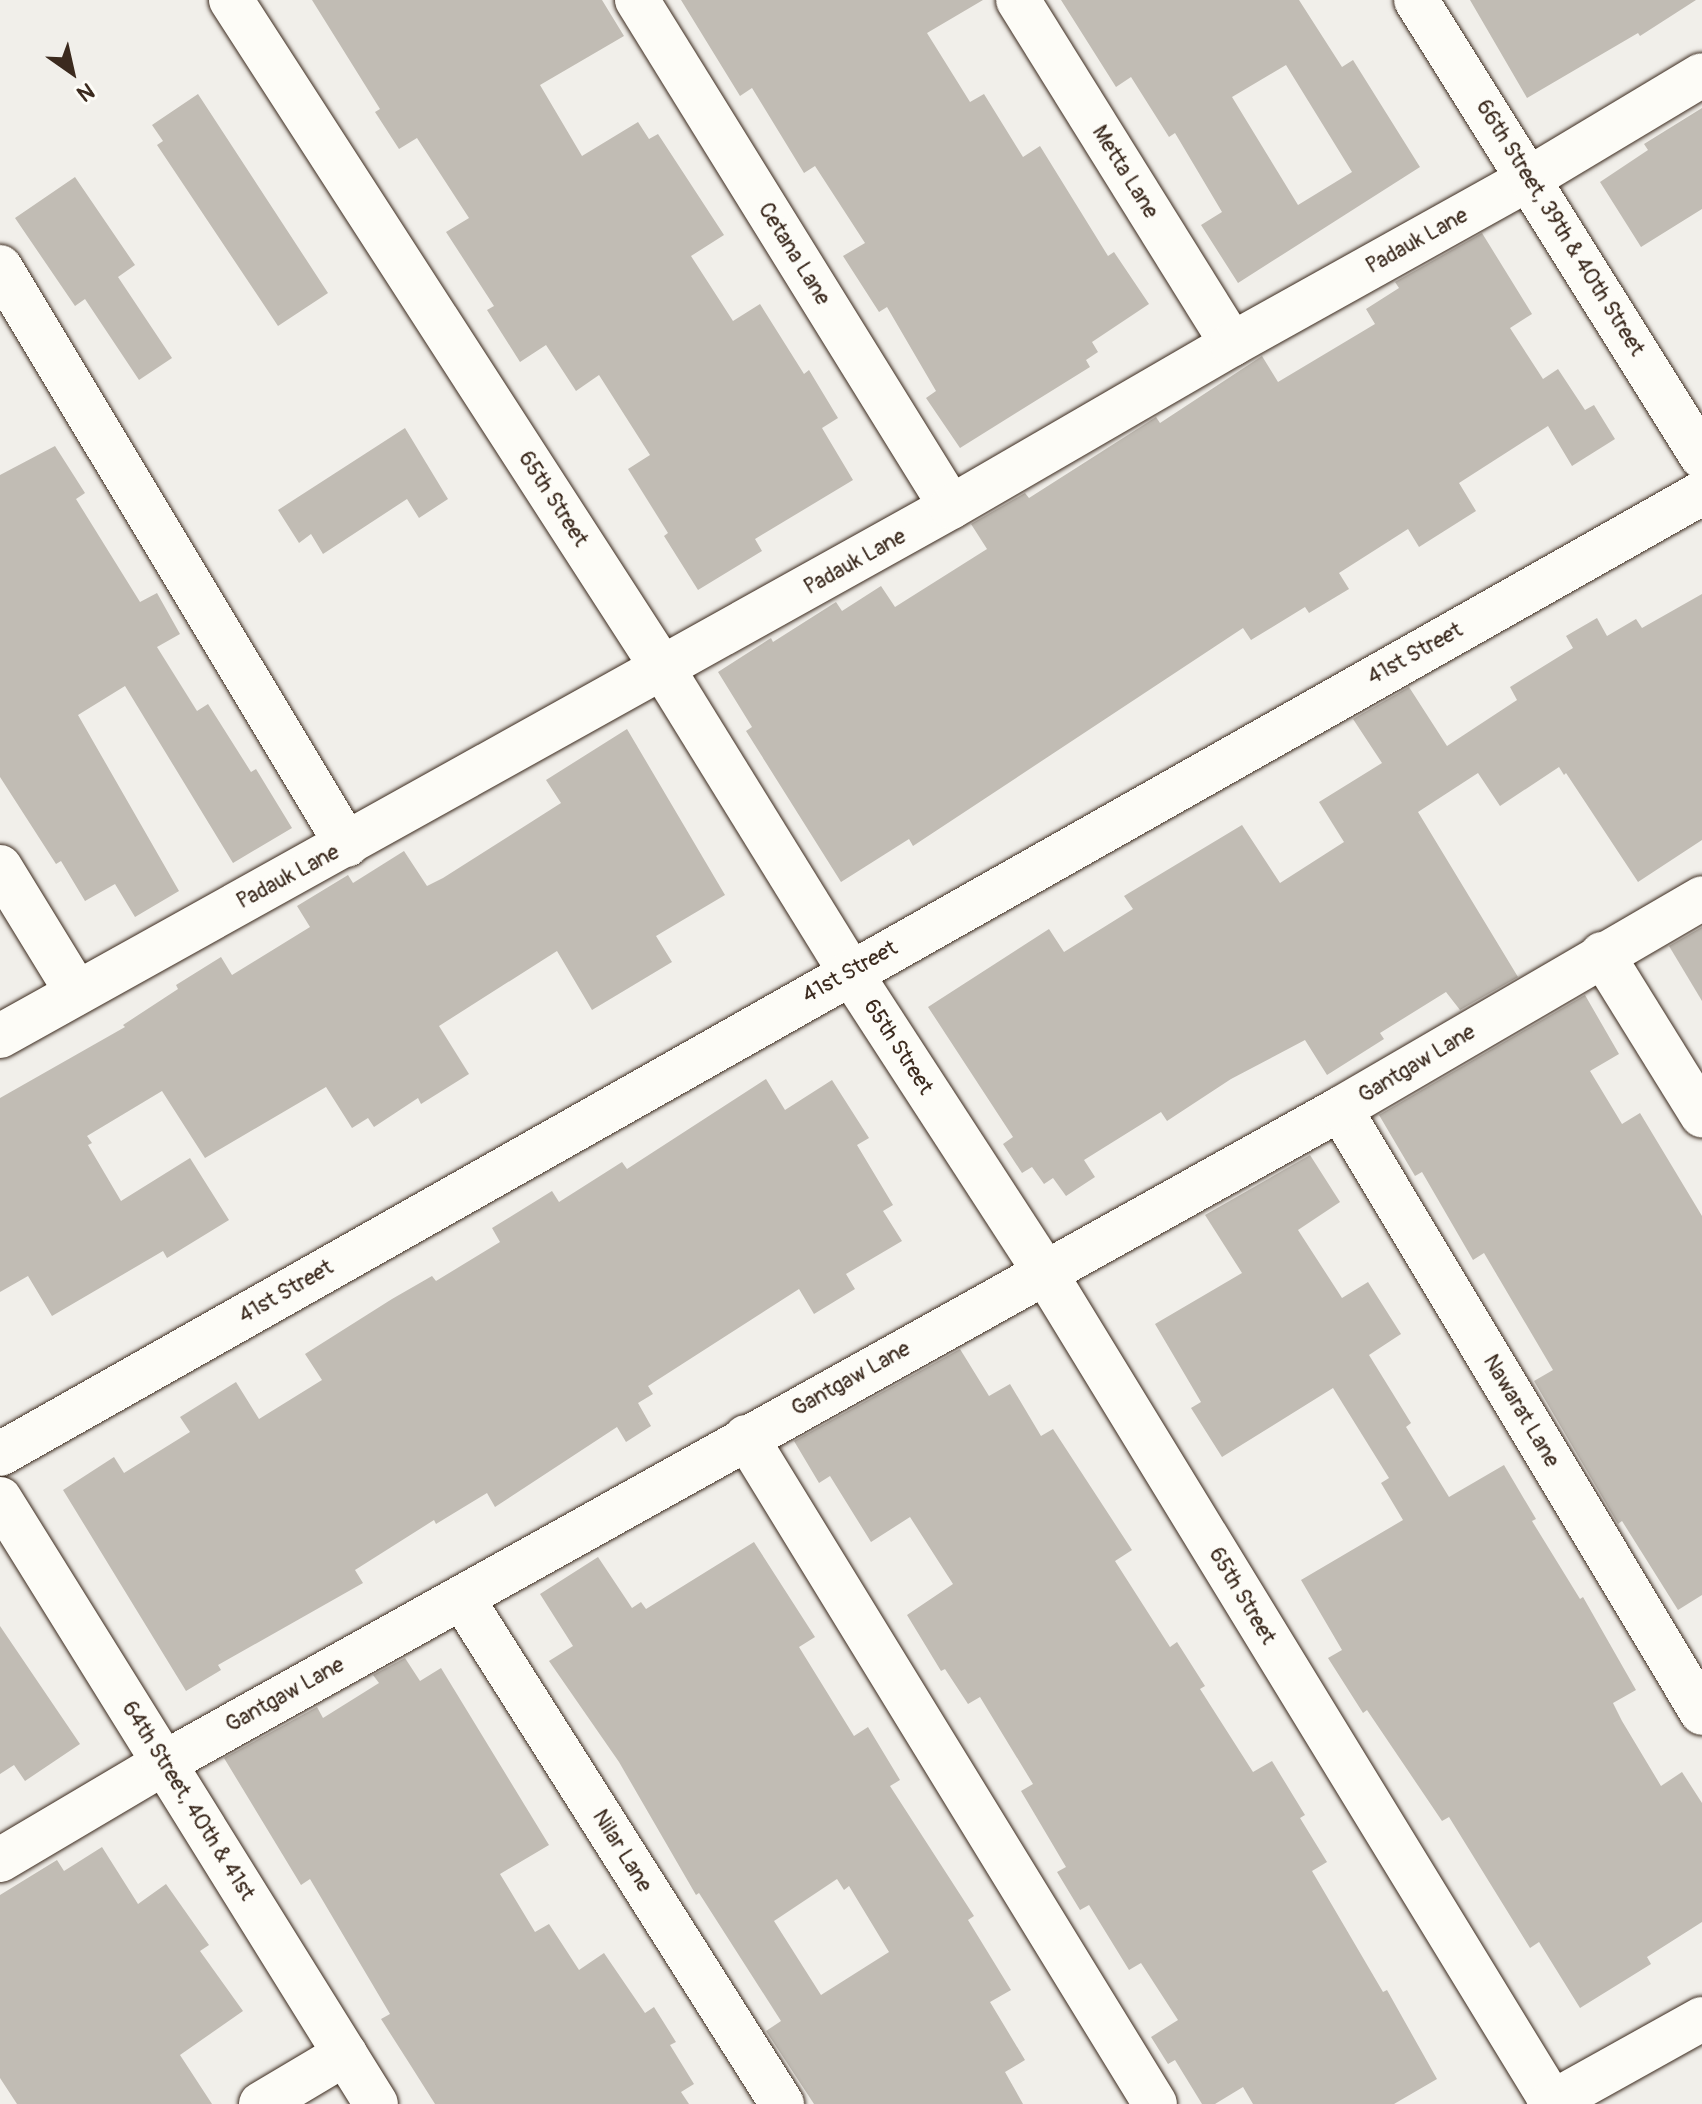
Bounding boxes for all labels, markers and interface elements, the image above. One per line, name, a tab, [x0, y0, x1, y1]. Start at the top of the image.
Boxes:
north arrow	[32, 32, 112, 112]
text: N	[71, 76, 99, 108]
street label: 66th Street, 39th & 40th Street	[1470, 95, 1650, 361]
street label: Metta Lane	[1086, 121, 1164, 223]
street label: Cetana Lane	[752, 198, 836, 310]
street label: Padauk Lane	[1361, 202, 1473, 280]
street label: 65th Street	[512, 446, 594, 552]
street label: Padauk Lane	[799, 523, 911, 601]
street label: 41st Street	[1363, 617, 1467, 691]
street label: Padauk Lane	[232, 839, 344, 915]
street label: 41st Street	[798, 935, 902, 1009]
street label: 65th Street	[857, 994, 939, 1100]
street label: Gantgaw Lane	[1354, 1019, 1480, 1109]
street label: 41st Street	[234, 1254, 338, 1330]
street label: Gantgaw Lane	[787, 1336, 915, 1422]
street label: Nawarat Lane	[1477, 1350, 1565, 1472]
street label: 65th Street	[1203, 1543, 1281, 1649]
street label: Gantgaw Lane	[221, 1652, 349, 1738]
street label: 64th Street, 40th & 41st	[116, 1697, 260, 1905]
street label: Nilar Lane	[586, 1805, 658, 1897]

